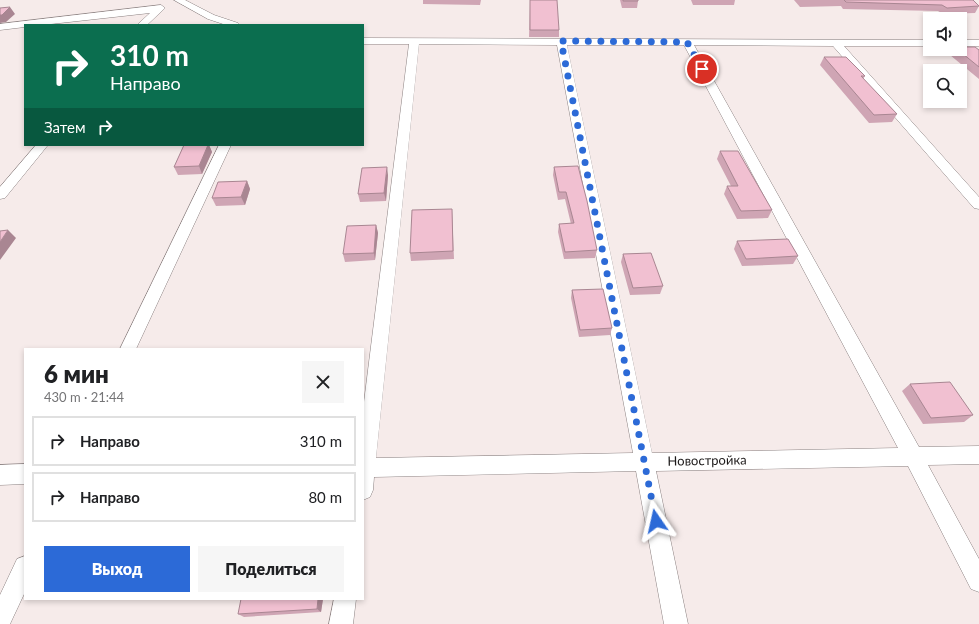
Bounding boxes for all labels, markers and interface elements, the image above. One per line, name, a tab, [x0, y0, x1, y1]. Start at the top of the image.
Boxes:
map controls	[923, 12, 967, 108]
button: sound	[923, 12, 967, 56]
text: 310 m	[110, 38, 189, 72]
icon: right	[44, 40, 96, 92]
pin	[685, 52, 719, 86]
icon: arrive	[691, 58, 713, 80]
button: search	[923, 64, 967, 108]
text: Направо	[110, 72, 181, 94]
icon: right	[94, 116, 116, 138]
text: Затем	[44, 118, 86, 136]
text: 6 мин	[44, 359, 109, 388]
button: close	[302, 361, 344, 403]
text: 430 m · 21:44	[44, 389, 124, 405]
icon: right	[46, 430, 68, 452]
text: Направо	[80, 432, 140, 450]
text: 310 m	[300, 432, 342, 450]
street label: Новостройка	[667, 451, 747, 469]
icon: right	[46, 486, 68, 508]
text: Направо	[80, 488, 140, 506]
text: 80 m	[308, 488, 342, 506]
position arrow	[635, 500, 677, 542]
button: Выход	[44, 546, 190, 592]
button: Поделиться	[198, 546, 344, 592]

